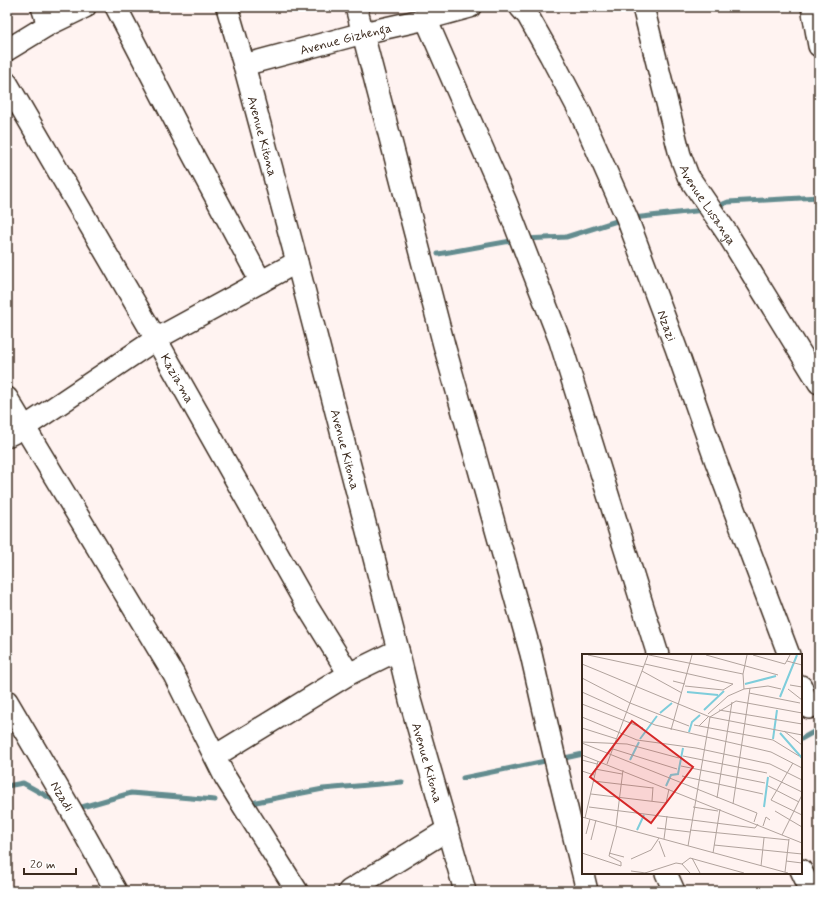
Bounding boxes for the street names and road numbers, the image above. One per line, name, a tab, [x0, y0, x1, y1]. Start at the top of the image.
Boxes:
street label: Avenue Gizhenga	[298, 20, 394, 60]
street label: Avenue Kitona	[243, 94, 281, 179]
street label: Avenue Lusanga	[675, 163, 740, 249]
street label: Nzazi	[652, 308, 680, 344]
street label: Kaziama	[156, 351, 198, 407]
street label: Avenue Kitona	[326, 408, 363, 492]
street label: Avenue Kitona	[407, 721, 446, 805]
street label: Nzadi	[46, 778, 77, 815]

